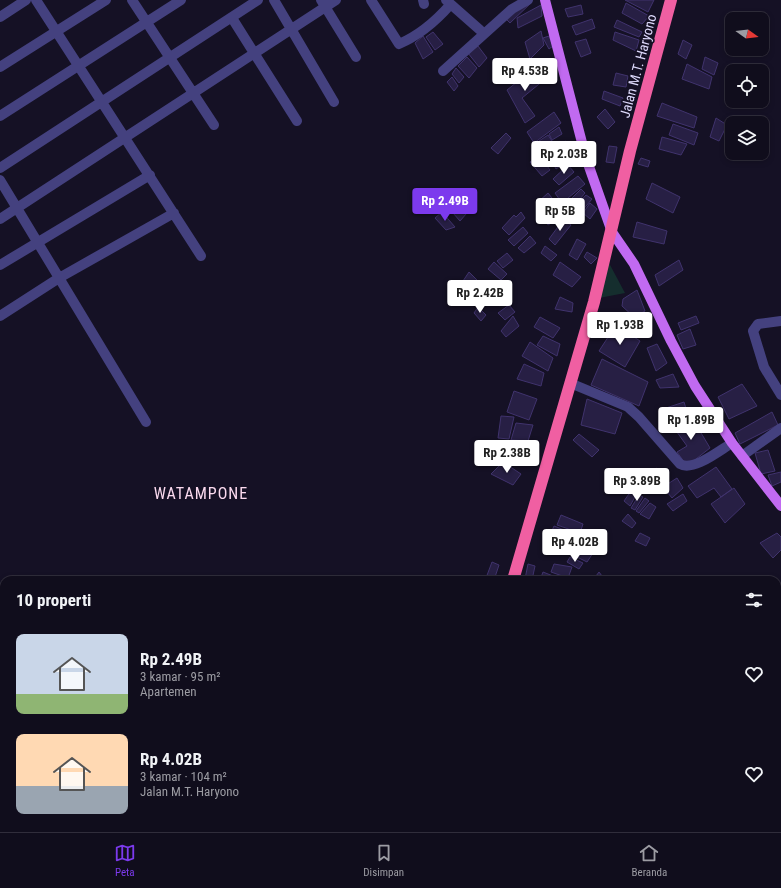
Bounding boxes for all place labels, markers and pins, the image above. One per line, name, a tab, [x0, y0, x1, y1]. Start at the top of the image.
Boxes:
pin: Rp 4.53B	[484, 58, 566, 92]
pin: Rp 2.03B	[523, 141, 605, 175]
pin: Rp 2.49B	[404, 188, 486, 222]
pin: Rp 5B	[532, 198, 588, 232]
pin: Rp 2.42B	[439, 280, 521, 314]
pin: Rp 1.93B	[579, 312, 661, 346]
pin: Rp 1.89B	[650, 407, 732, 441]
pin: Rp 2.38B	[466, 440, 548, 474]
pin: Rp 3.89B	[596, 468, 678, 502]
pin: Rp 4.02B	[534, 529, 616, 563]

